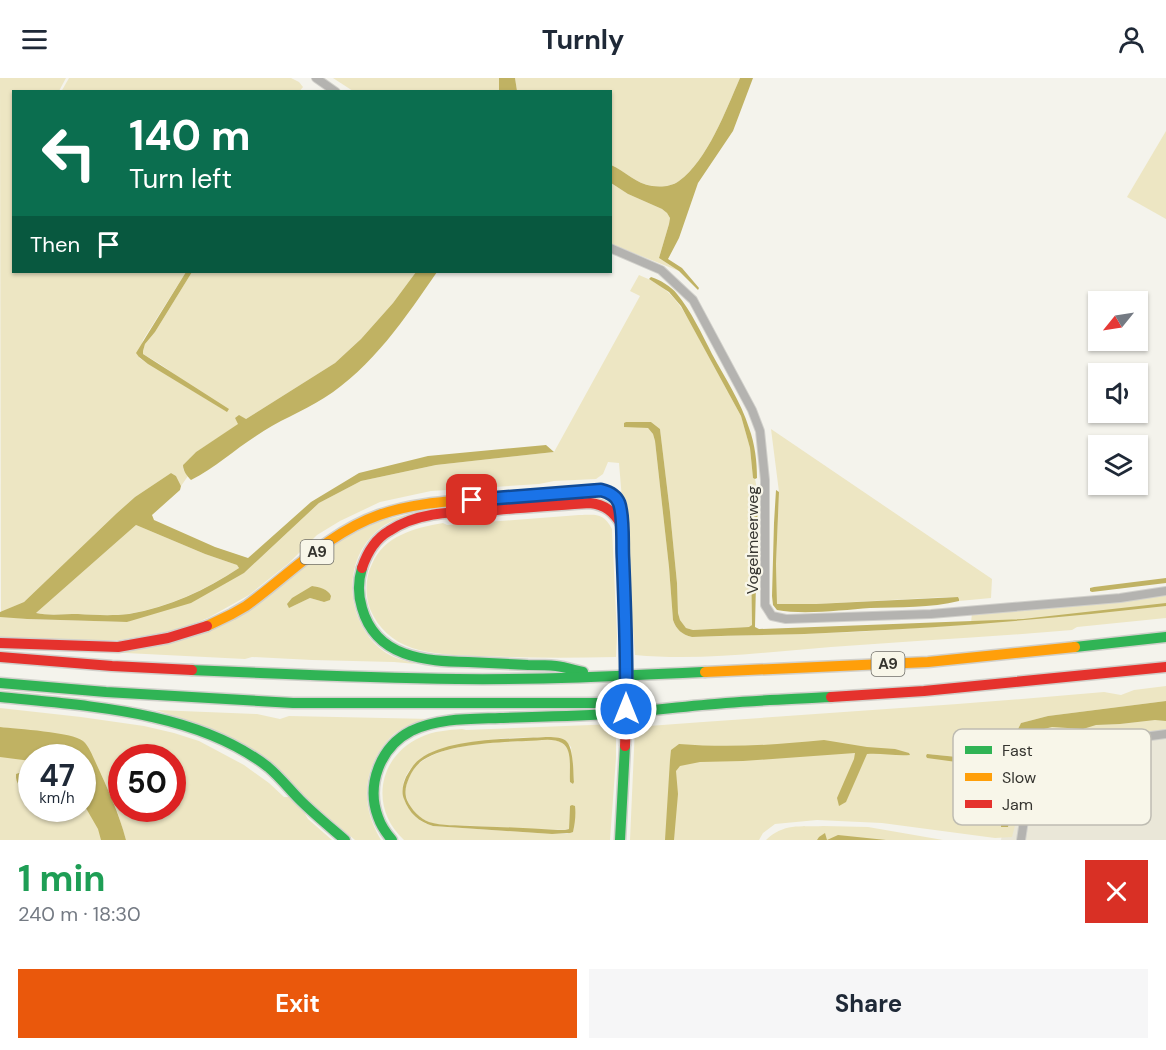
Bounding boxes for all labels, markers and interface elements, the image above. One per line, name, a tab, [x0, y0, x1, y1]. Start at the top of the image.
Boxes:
text: Turnly	[542, 22, 624, 57]
icon: menu	[18, 23, 51, 56]
icon: person	[1115, 23, 1148, 56]
text: 140 m	[129, 108, 251, 163]
icon: left	[30, 114, 108, 192]
text: Turn left	[129, 161, 232, 196]
icon: arrive	[92, 228, 125, 261]
text: Then	[30, 230, 80, 259]
north arrow	[1088, 291, 1148, 351]
map controls	[1088, 291, 1148, 495]
button: sound	[1088, 363, 1148, 423]
button: layers	[1088, 435, 1148, 495]
pin	[446, 474, 497, 525]
icon: arrive	[455, 483, 488, 516]
street label: Vogelmeerweg	[742, 486, 763, 594]
road number: A9	[300, 540, 334, 564]
road number: A9	[872, 652, 904, 676]
position arrow	[594, 677, 658, 741]
legend	[953, 729, 1151, 825]
text: Fast	[1002, 740, 1033, 761]
speed limit sign: 50	[108, 744, 186, 822]
text: 47	[39, 756, 75, 795]
text: Slow	[1002, 767, 1036, 788]
text: km/h	[39, 788, 75, 808]
text: Jam	[1002, 794, 1033, 815]
text: 1 min	[18, 855, 106, 902]
button: close	[1085, 860, 1148, 923]
text: 240 m · 18:30	[18, 901, 141, 927]
button: Exit	[18, 969, 577, 1038]
button: Share	[589, 969, 1148, 1038]

